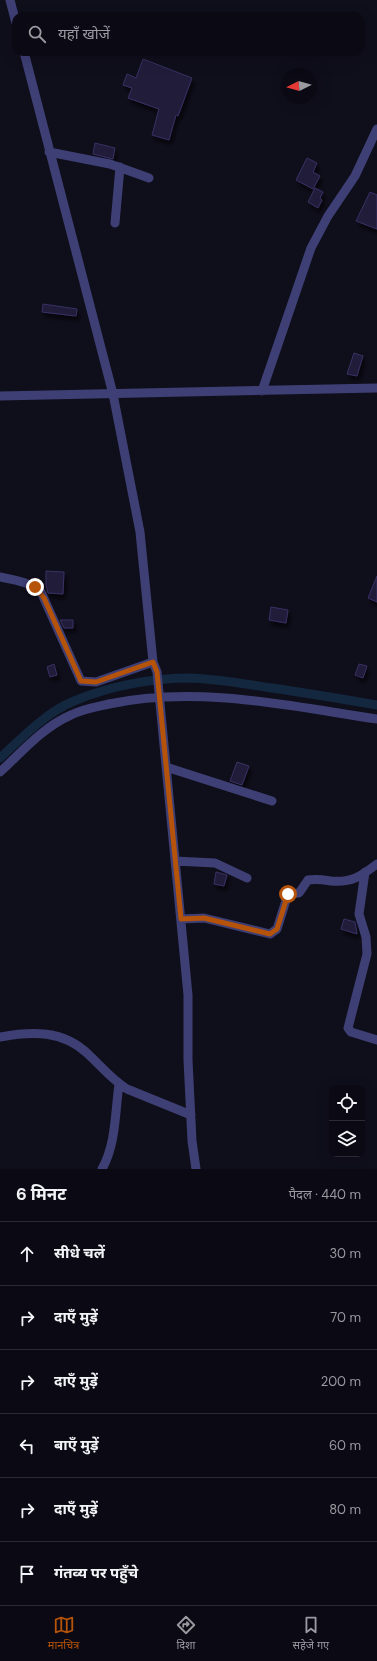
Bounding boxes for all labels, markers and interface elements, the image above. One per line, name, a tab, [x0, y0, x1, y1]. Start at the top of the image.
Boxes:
search box	[12, 12, 365, 56]
icon: search	[26, 23, 48, 45]
text: यहाँ खोजें	[58, 24, 110, 44]
north arrow	[281, 68, 317, 104]
route end	[26, 578, 44, 596]
route start	[279, 885, 297, 903]
map controls	[329, 1085, 365, 1157]
button: locate	[329, 1085, 365, 1121]
button: layers	[329, 1121, 365, 1157]
text: 6 मिनट	[16, 1183, 66, 1205]
text: पैदल · 440 m	[289, 1186, 361, 1203]
icon: ahead	[16, 1243, 38, 1265]
text: सीधे चलें	[54, 1243, 105, 1263]
text: 30 m	[329, 1245, 361, 1262]
icon: right	[16, 1307, 38, 1329]
text: दाएँ मुड़ें	[54, 1307, 98, 1327]
text: 70 m	[330, 1309, 361, 1326]
icon: right	[16, 1371, 38, 1393]
text: दाएँ मुड़ें	[54, 1371, 98, 1391]
text: 200 m	[321, 1373, 361, 1390]
icon: left	[16, 1435, 38, 1457]
text: बाएँ मुड़ें	[54, 1435, 99, 1455]
text: 60 m	[329, 1437, 361, 1454]
icon: right	[16, 1499, 38, 1521]
text: दाएँ मुड़ें	[54, 1499, 98, 1519]
text: 80 m	[329, 1501, 361, 1518]
icon: arrive	[16, 1563, 38, 1585]
text: गंतव्य पर पहुँचे	[54, 1563, 138, 1583]
tab: मानचित्र	[48, 1614, 79, 1653]
tab: दिशा	[175, 1614, 197, 1653]
tab: सहेजे गए	[293, 1614, 329, 1653]

